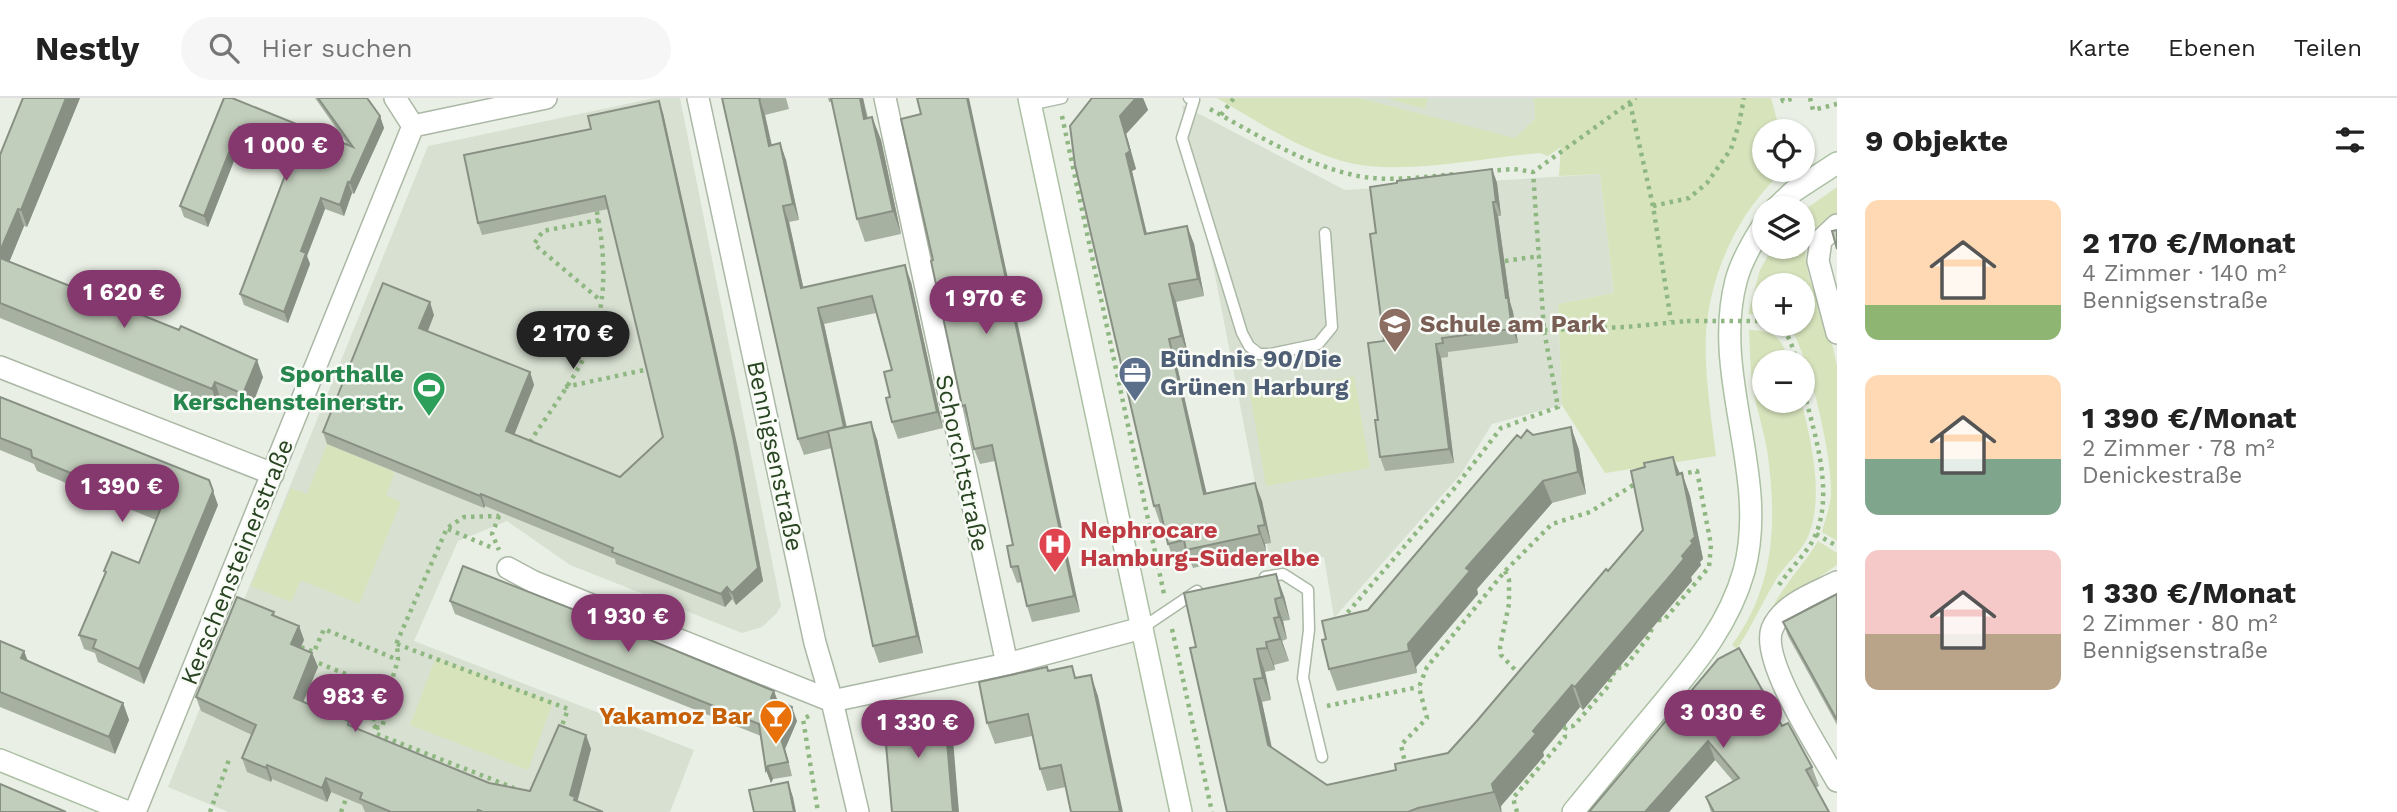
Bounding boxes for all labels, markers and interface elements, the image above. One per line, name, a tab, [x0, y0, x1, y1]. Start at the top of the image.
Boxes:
search box	[181, 17, 671, 80]
text: Nestly	[35, 29, 139, 68]
icon: search	[205, 29, 243, 67]
text: Hier suchen	[261, 33, 413, 63]
text: Karte	[2068, 34, 2130, 62]
text: Ebenen	[2168, 34, 2256, 62]
text: Teilen	[2294, 34, 2362, 62]
map controls	[1752, 119, 1815, 413]
button: locate	[1752, 119, 1815, 182]
icon: filters	[2331, 121, 2369, 159]
pin: 1 000 €	[221, 123, 351, 183]
text: 9 Objekte	[1865, 123, 2008, 158]
text: 1 000 €	[244, 132, 328, 159]
button: layers	[1752, 196, 1815, 259]
text: 2 170 €/Monat	[2082, 225, 2295, 260]
icon: home	[1921, 228, 2005, 312]
text: 4 Zimmer · 140 m²	[2082, 260, 2286, 287]
pin: 1 620 €	[59, 271, 189, 330]
button: +	[1752, 273, 1815, 336]
pin: 1 970 €	[921, 276, 1051, 336]
text: 1 620 €	[83, 279, 165, 306]
text: 1 970 €	[946, 285, 1026, 312]
text: Bennigsenstraße	[2082, 287, 2268, 314]
school or university icon: Schule am Park	[1376, 305, 1414, 354]
place label: Schule am Park	[1420, 310, 1606, 338]
pin: 2 170 €	[508, 312, 638, 371]
text: 2 170 €	[533, 320, 613, 347]
place label: Bündnis 90/Die Grünen Harburg	[1160, 345, 1349, 401]
button: −	[1752, 350, 1815, 413]
office icon: Bündnis 90/Die Grünen Harburg	[1116, 354, 1154, 403]
street label: Bennigsenstraße	[741, 358, 809, 554]
place label: Sporthalle Kerschensteinerstr.	[173, 360, 404, 416]
sports icon: Sporthalle Kerschensteinerstr.	[410, 369, 448, 418]
street label: Schorchtstraße	[930, 372, 994, 554]
text: 1 390 €/Monat	[2082, 400, 2296, 435]
icon: home	[1921, 403, 2005, 487]
street label: Kerschensteinerstraße	[175, 435, 299, 689]
text: 2 Zimmer · 78 m²	[2082, 435, 2275, 462]
text: Denickestraße	[2082, 462, 2242, 489]
pin: 1 390 €	[57, 464, 187, 524]
text: 1 390 €	[81, 473, 163, 500]
place label: Nephrocare Hamburg-Süderelbe	[1080, 516, 1320, 572]
hospital icon: Nephrocare Hamburg-Süderelbe	[1036, 525, 1074, 574]
text: 1 330 €/Monat	[2082, 575, 2296, 610]
icon: home	[1921, 578, 2005, 662]
pin: 1 930 €	[563, 594, 693, 654]
text: 1 930 €	[587, 603, 669, 630]
text: 2 Zimmer · 80 m²	[2082, 610, 2277, 637]
text: Bennigsenstraße	[2082, 637, 2268, 664]
pin: 983 €	[306, 674, 404, 734]
text: 983 €	[323, 683, 387, 710]
pin: 3 030 €	[1658, 690, 1788, 750]
bar icon: Yakamoz Bar	[757, 697, 795, 746]
text: 3 030 €	[1680, 699, 1766, 726]
pin: 1 330 €	[853, 700, 983, 760]
place label: Yakamoz Bar	[599, 702, 753, 730]
text: 1 330 €	[877, 709, 959, 736]

